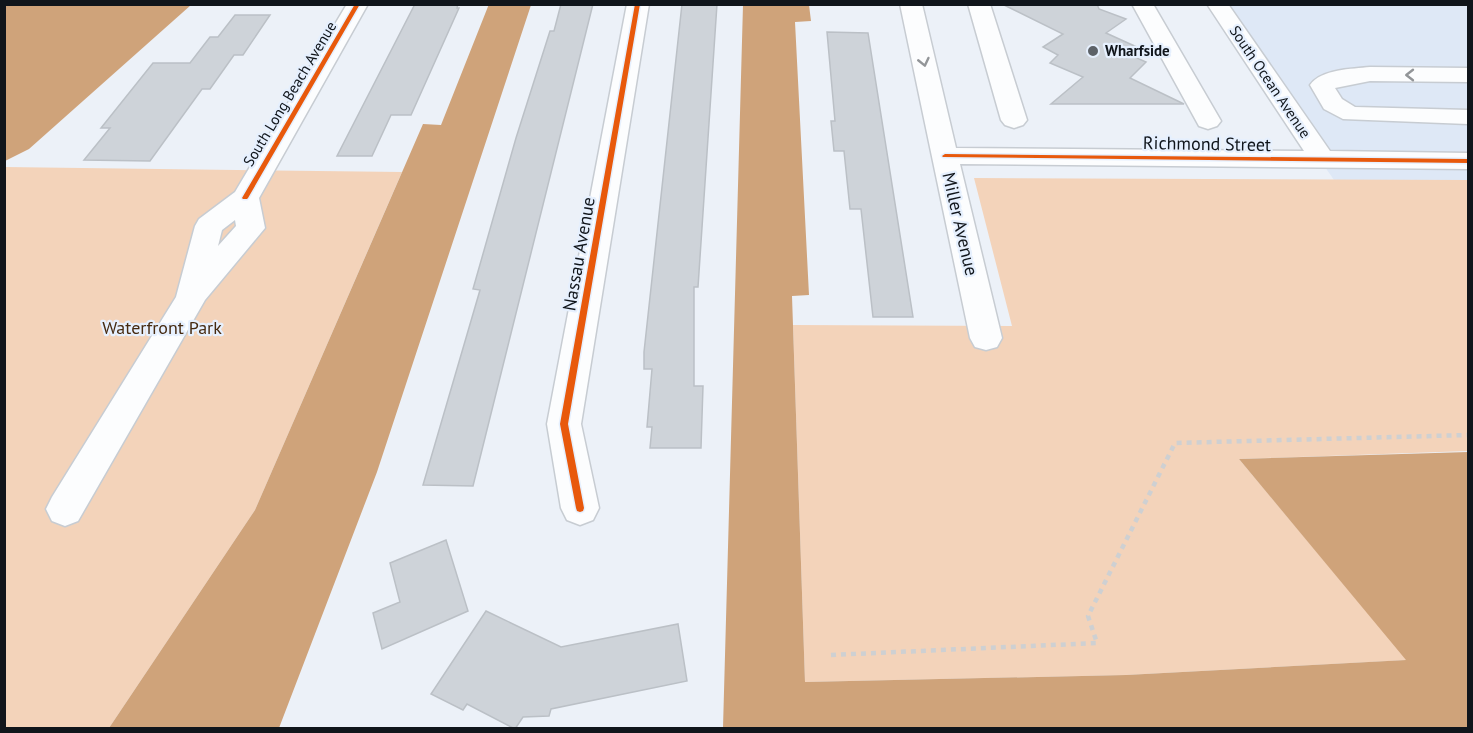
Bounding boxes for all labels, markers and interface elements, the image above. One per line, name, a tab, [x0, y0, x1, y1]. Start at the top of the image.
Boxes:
street label: South Long Beach Avenue	[239, 18, 340, 170]
street label: South Ocean Avenue	[1226, 22, 1315, 142]
place label: Wharfside	[1105, 41, 1170, 60]
marker: Wharfside	[1086, 44, 1100, 58]
one-way arrow	[916, 56, 929, 66]
one-way arrow	[1406, 69, 1415, 81]
street label: Richmond Street	[1143, 131, 1271, 156]
street label: Miller Avenue	[937, 170, 984, 278]
street label: Nassau Avenue	[557, 195, 600, 313]
park label: Waterfront Park	[102, 316, 222, 339]

